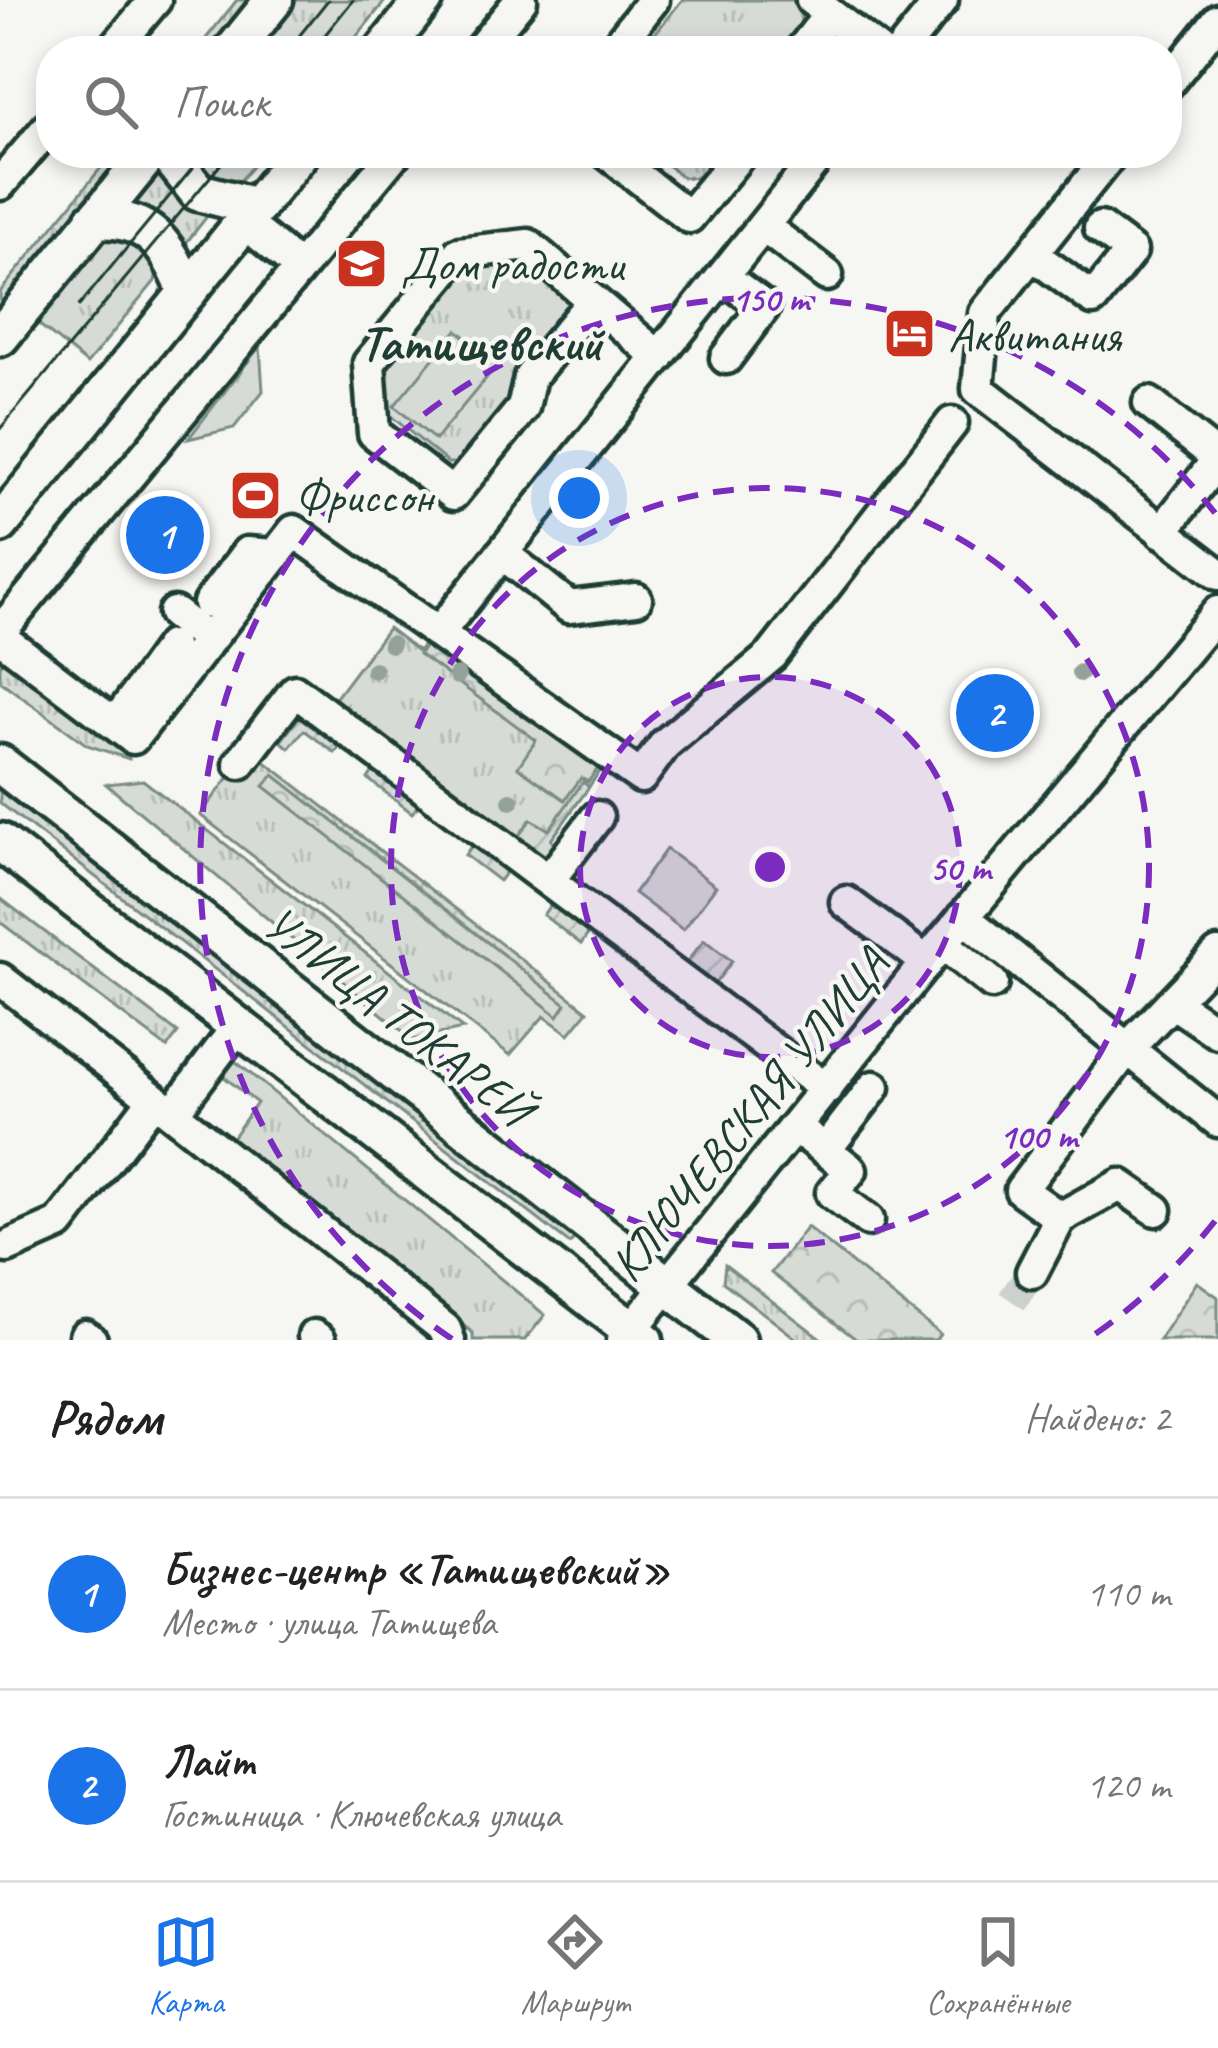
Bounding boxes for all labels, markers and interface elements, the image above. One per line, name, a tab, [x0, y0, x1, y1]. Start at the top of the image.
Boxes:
search box	[36, 36, 1182, 168]
icon: search	[78, 69, 144, 135]
text: Поиск	[174, 74, 269, 131]
place label: Дом радости	[401, 234, 627, 294]
school or university icon: Дом радости	[334, 235, 390, 291]
text: 150 m	[731, 276, 812, 322]
place label: Аквитания	[948, 305, 1123, 365]
hotel icon: Аквитания	[881, 306, 937, 362]
district label: Татищевский	[360, 311, 606, 375]
place label: Фриссон	[295, 466, 436, 526]
sports icon: Фриссон	[228, 467, 284, 523]
your location	[549, 468, 609, 528]
pin: 1	[126, 490, 204, 580]
pin: 2	[956, 668, 1034, 758]
text: 50 m	[929, 845, 994, 891]
centre of rings	[749, 846, 791, 888]
street label: УЛИЦА ТОКАРЕЙ	[252, 893, 549, 1144]
street label: КЛЮЧЕВСКАЯ УЛИЦА	[596, 935, 903, 1293]
text: 100 m	[999, 1113, 1080, 1159]
text: Рядом	[48, 1386, 162, 1450]
text: Найдено: 2	[1025, 1394, 1170, 1443]
text: Бизнес-центр «Татищевский»	[162, 1541, 670, 1598]
text: 1	[78, 1569, 96, 1618]
text: 110 m	[1086, 1569, 1170, 1618]
text: Место · улица Татищева	[162, 1598, 496, 1647]
text: Лайт	[162, 1733, 254, 1790]
text: 2	[78, 1761, 96, 1810]
text: 120 m	[1086, 1761, 1170, 1810]
text: Гостиница · Ключевская улица	[162, 1790, 561, 1839]
tab: Карта	[148, 1909, 224, 2023]
tab: Маршрут	[521, 1909, 630, 2023]
tab: Сохранённые	[926, 1909, 1070, 2023]

